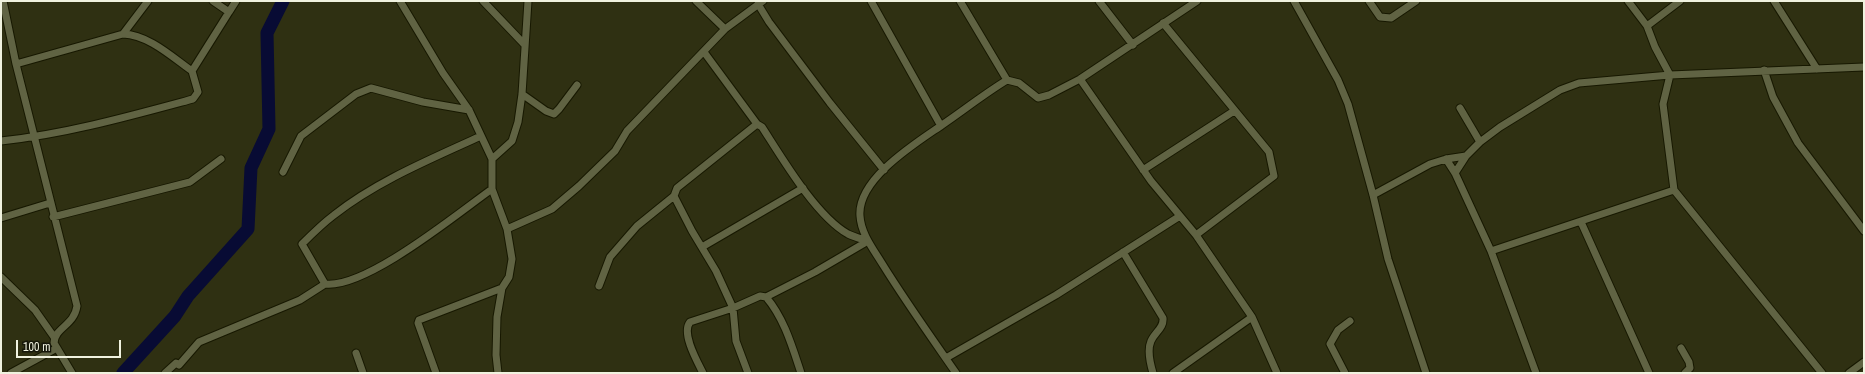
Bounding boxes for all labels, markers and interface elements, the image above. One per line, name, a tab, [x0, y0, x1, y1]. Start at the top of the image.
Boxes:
scale bar	[18, 332, 123, 358]
text: 100 m	[23, 339, 50, 355]

